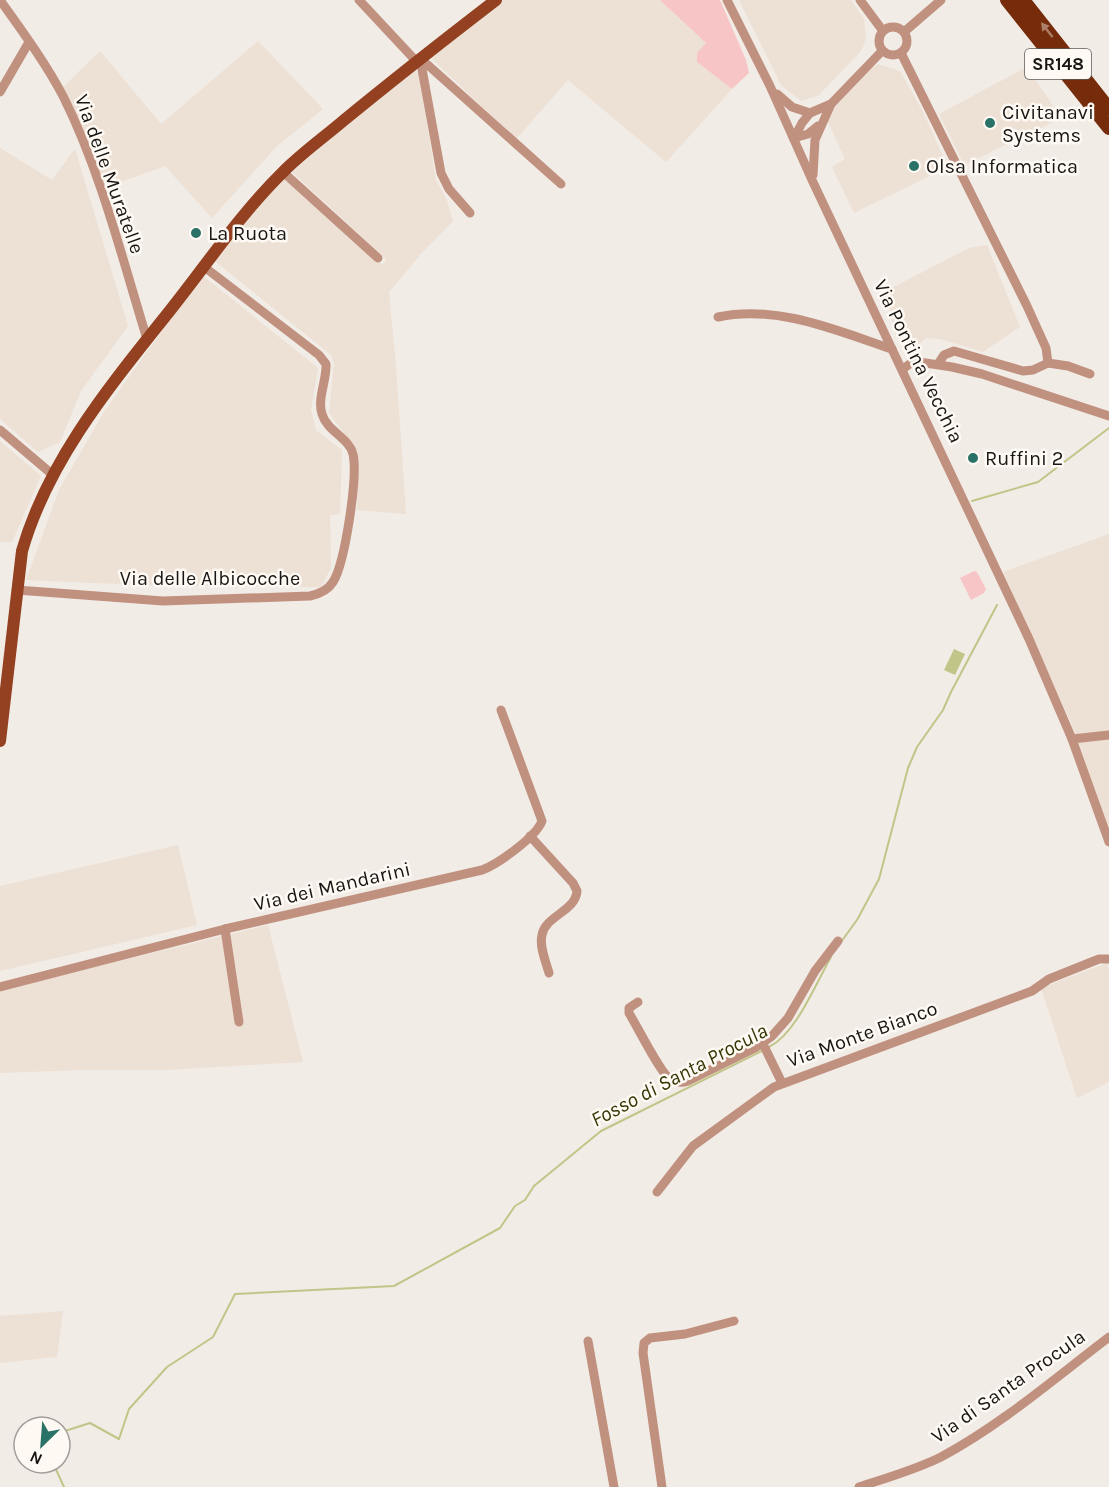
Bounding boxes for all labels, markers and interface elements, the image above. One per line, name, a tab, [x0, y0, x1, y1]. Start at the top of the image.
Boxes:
one-way arrow	[1041, 23, 1053, 38]
road number: SR148	[1025, 49, 1091, 79]
street label: Via delle Muratelle	[70, 91, 149, 257]
place label: Civitanavi Systems	[1002, 101, 1094, 147]
marker: Civitanavi Systems	[983, 116, 997, 130]
place label: Olsa Informatica	[926, 155, 1078, 178]
marker: Olsa Informatica	[907, 159, 921, 173]
place label: La Ruota	[208, 222, 287, 245]
marker: La Ruota	[189, 226, 203, 240]
street label: Via Pontina Vecchia	[869, 276, 968, 447]
place label: Ruffini 2	[985, 447, 1063, 470]
marker: Ruffini 2	[966, 451, 980, 465]
street label: Via delle Albicocche	[120, 567, 300, 590]
street label: Via dei Mandarini	[252, 857, 413, 916]
street label: Via Monte Bianco	[784, 997, 940, 1072]
water label: Fosso di Santa Procula	[587, 1018, 771, 1132]
street label: Via di Santa Procula	[927, 1325, 1090, 1448]
north arrow	[12, 1415, 72, 1475]
text: N	[27, 1447, 45, 1469]

